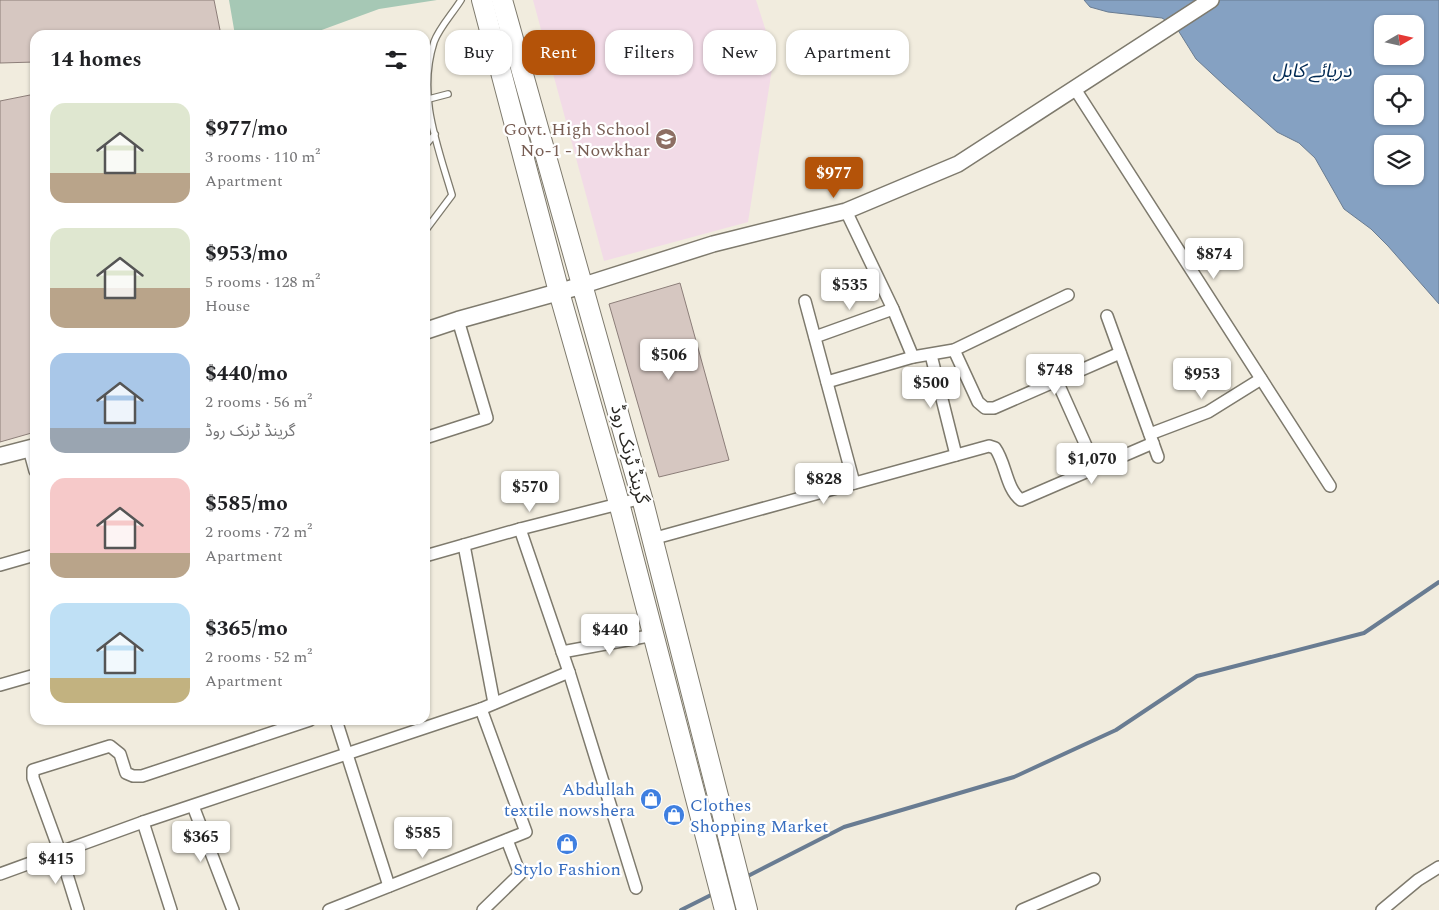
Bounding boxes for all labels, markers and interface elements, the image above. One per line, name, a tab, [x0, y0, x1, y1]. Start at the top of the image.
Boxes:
north arrow	[1374, 15, 1424, 65]
map controls	[1374, 15, 1424, 185]
chip: Buy	[445, 30, 512, 75]
chip: Rent	[522, 30, 595, 75]
chip: Filters	[605, 30, 693, 75]
chip: New	[703, 30, 776, 75]
chip: Apartment	[786, 30, 909, 75]
text: 14 homes	[50, 44, 142, 76]
icon: filters	[382, 46, 410, 74]
water label: دریائے کابل	[1272, 57, 1352, 86]
button: locate	[1374, 75, 1424, 125]
text: $977/mo	[205, 113, 288, 145]
place label: Govt. High School No-1 - Nowkhar	[504, 116, 650, 164]
icon: home	[90, 123, 150, 183]
school or university icon: Govt. High School No-1 - Nowkhar	[654, 127, 678, 151]
button: layers	[1374, 135, 1424, 185]
text: 3 rooms · 110 m²	[205, 145, 320, 169]
pin: $977	[804, 156, 864, 199]
text: $977	[816, 161, 852, 185]
text: Apartment	[205, 169, 283, 193]
text: $953/mo	[205, 238, 288, 270]
pin: $874	[1184, 238, 1244, 280]
text: $874	[1196, 242, 1232, 266]
icon: home	[90, 248, 150, 308]
pin: $535	[820, 268, 880, 311]
text: 5 rooms · 128 m²	[205, 270, 320, 294]
text: $535	[832, 273, 868, 297]
text: House	[205, 294, 250, 318]
pin: $506	[639, 338, 699, 381]
text: $506	[651, 343, 687, 367]
pin: $748	[1025, 354, 1085, 396]
text: $440/mo	[205, 358, 288, 390]
text: $748	[1037, 358, 1073, 382]
pin: $953	[1172, 358, 1232, 400]
text: $953	[1184, 362, 1220, 386]
pin: $500	[901, 366, 961, 409]
text: $500	[913, 371, 949, 395]
icon: home	[90, 373, 150, 433]
text: 2 rooms · 56 m²	[205, 390, 312, 414]
street label: گرینڈ ٹرنک روڈ	[603, 401, 656, 507]
text: گرینڈ ٹرنک روڈ	[205, 419, 295, 443]
pin: $1,070	[1051, 442, 1133, 485]
text: $1,070	[1067, 447, 1117, 471]
pin: $828	[794, 462, 854, 505]
text: $828	[806, 467, 842, 491]
pin: $570	[500, 470, 560, 513]
text: $570	[512, 475, 548, 499]
text: $585/mo	[205, 488, 288, 520]
icon: home	[90, 498, 150, 558]
text: 2 rooms · 72 m²	[205, 520, 312, 544]
text: Apartment	[205, 544, 283, 568]
text: $365/mo	[205, 613, 288, 645]
pin: $440	[580, 614, 640, 656]
text: $440	[592, 618, 628, 642]
icon: home	[90, 623, 150, 683]
text: 2 rooms · 52 m²	[205, 645, 312, 669]
text: Apartment	[205, 669, 283, 693]
place label: Abdullah textile nowshera	[504, 776, 635, 824]
shop icon: Abdullah textile nowshera	[639, 787, 663, 811]
place label: Clothes Shopping Market	[690, 792, 829, 840]
shop icon: Clothes Shopping Market	[662, 803, 686, 827]
pin: $585	[393, 816, 453, 859]
pin: $365	[171, 820, 231, 863]
text: $585	[405, 821, 441, 845]
text: $365	[183, 825, 219, 849]
shop icon: Stylo Fashion	[555, 832, 579, 856]
pin: $415	[26, 842, 86, 885]
text: $415	[38, 847, 74, 871]
place label: Stylo Fashion	[513, 856, 621, 883]

